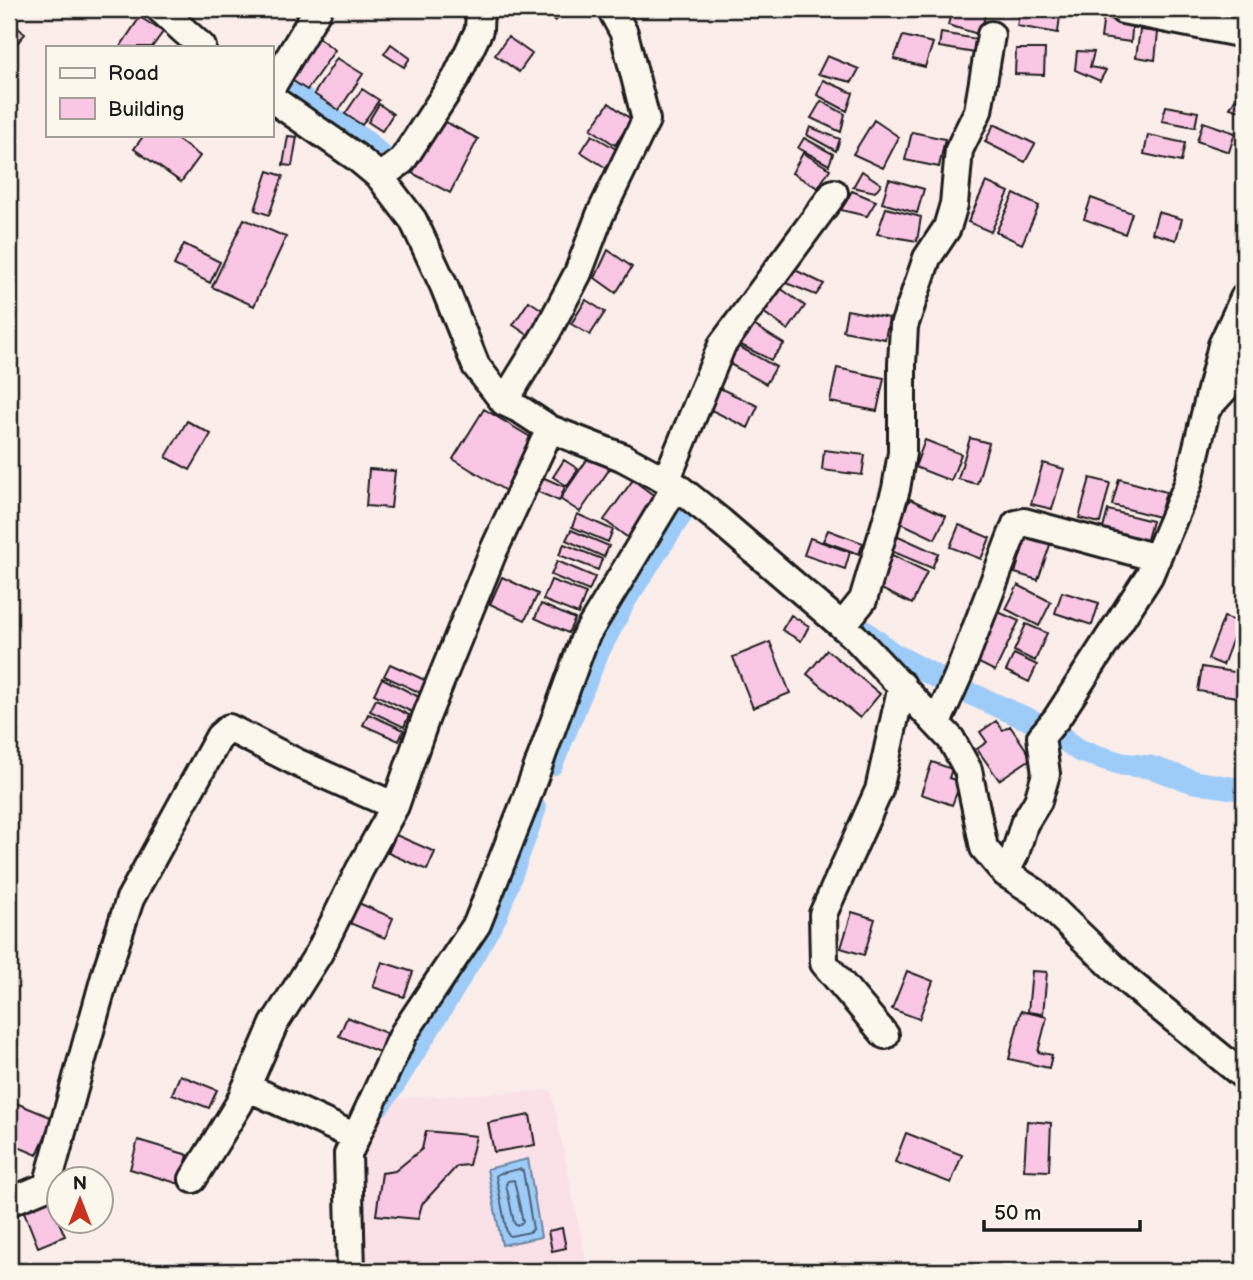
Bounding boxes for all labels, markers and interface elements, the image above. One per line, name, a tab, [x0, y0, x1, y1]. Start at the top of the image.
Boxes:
legend	[46, 46, 273, 136]
text: Road	[108, 61, 159, 86]
text: Building	[108, 97, 184, 122]
north arrow	[46, 1164, 116, 1234]
text: N	[73, 1173, 87, 1196]
scale bar	[984, 1189, 1139, 1233]
text: 50 m	[994, 1201, 1041, 1226]

